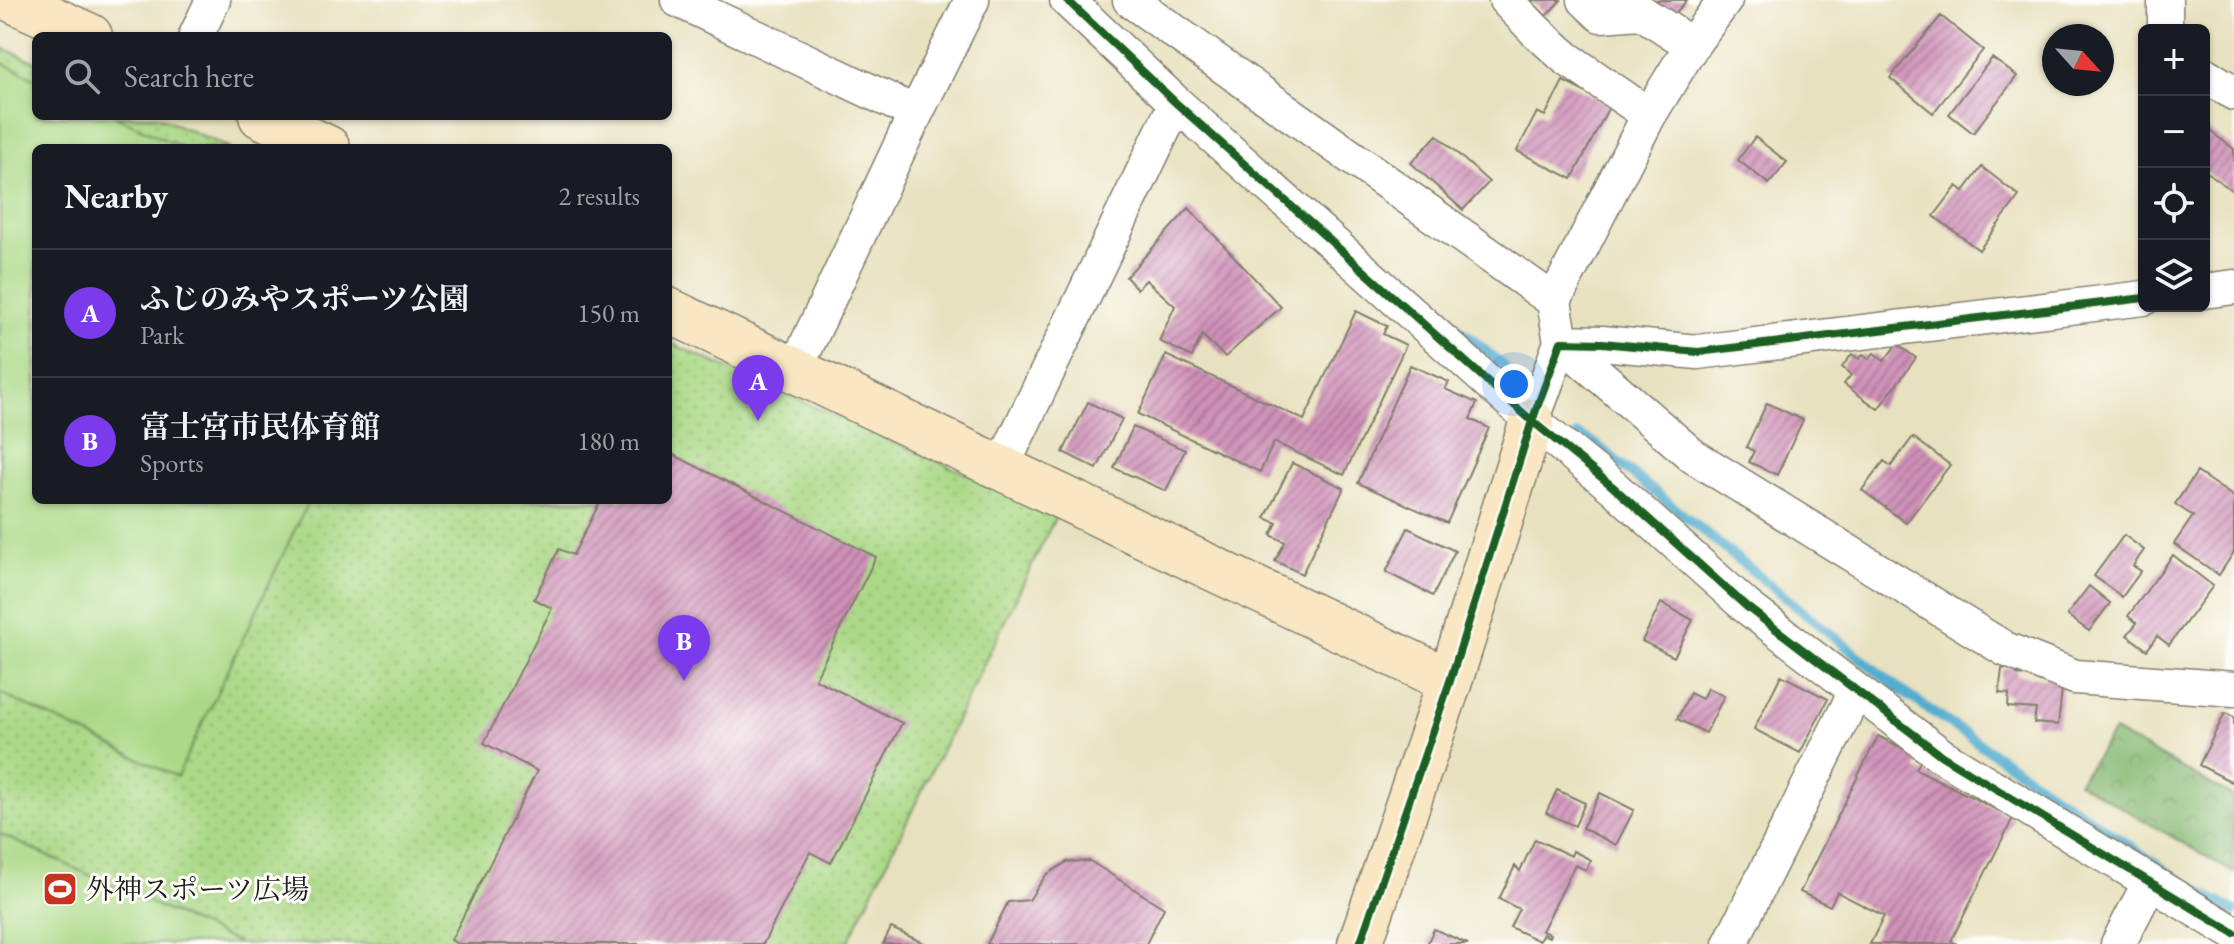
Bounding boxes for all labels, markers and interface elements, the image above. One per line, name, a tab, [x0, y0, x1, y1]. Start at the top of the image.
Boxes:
north arrow	[2042, 24, 2114, 96]
map controls	[2138, 24, 2210, 312]
button: +	[2138, 24, 2210, 96]
search box	[32, 32, 672, 120]
icon: search	[60, 54, 104, 98]
text: Search here	[124, 57, 254, 96]
button: −	[2138, 96, 2210, 168]
button: locate	[2138, 168, 2210, 240]
text: Nearby	[64, 174, 168, 218]
text: 2 results	[559, 179, 640, 213]
button: layers	[2138, 240, 2210, 312]
text: ふじのみやスポーツ公園	[140, 279, 469, 318]
text: A	[81, 296, 99, 330]
text: 150 m	[577, 296, 640, 330]
text: Park	[140, 318, 184, 352]
pin: A	[732, 355, 784, 421]
your location	[1494, 364, 1534, 404]
text: 富士宮市民体育館	[140, 407, 380, 446]
text: B	[82, 424, 98, 458]
text: 180 m	[577, 424, 640, 458]
text: Sports	[140, 446, 204, 480]
pin: B	[658, 615, 710, 681]
sports icon: 外神スポーツ広場	[41, 870, 79, 908]
place label: 外神スポーツ広場	[86, 871, 309, 907]

